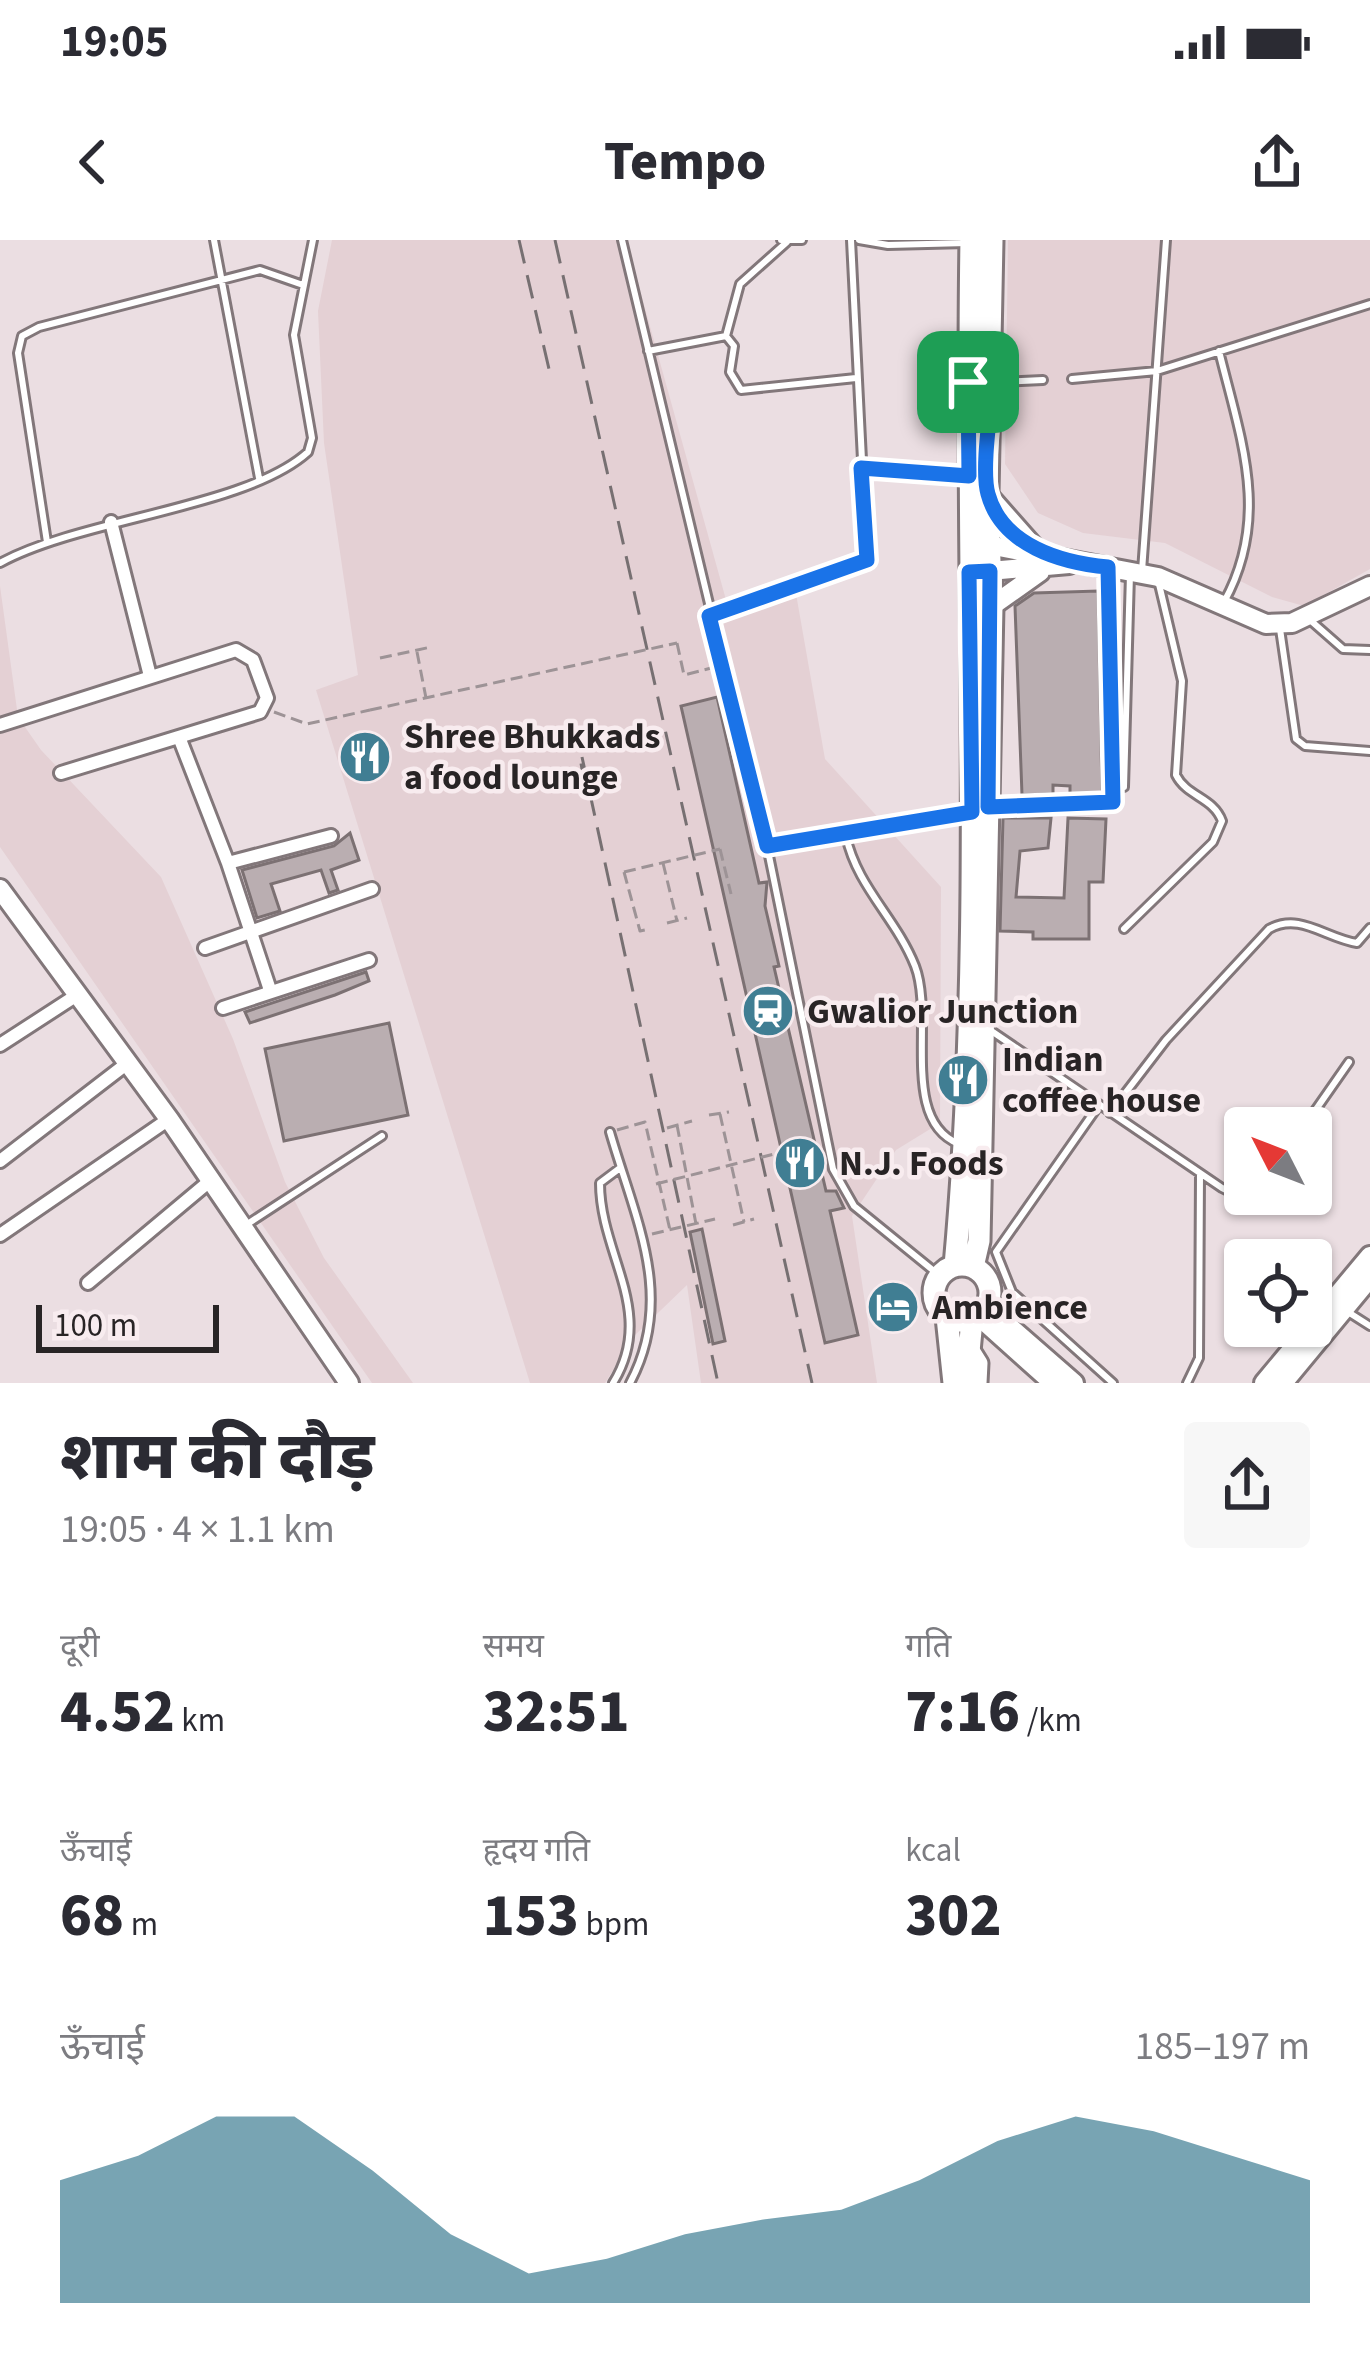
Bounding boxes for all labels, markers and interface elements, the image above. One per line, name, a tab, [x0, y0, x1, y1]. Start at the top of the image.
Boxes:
text: 19:05	[60, 10, 169, 74]
text: Tempo	[604, 124, 766, 201]
icon: back	[60, 129, 126, 195]
icon: share	[1244, 129, 1310, 195]
pin	[917, 331, 1019, 433]
icon: arrive	[935, 349, 1001, 415]
place label: Shree Bhukkads a food lounge	[404, 711, 660, 803]
restaurant icon: Shree Bhukkads a food lounge	[337, 729, 393, 785]
station icon: Gwalior Junction	[740, 983, 796, 1039]
place label: Gwalior Junction	[807, 986, 1078, 1037]
place label: Indian coffee house	[1002, 1034, 1201, 1126]
restaurant icon: Indian coffee house	[935, 1052, 991, 1108]
north arrow	[1224, 1107, 1332, 1215]
map controls	[1224, 1107, 1332, 1347]
restaurant icon: N.J. Foods	[772, 1135, 828, 1191]
place label: N.J. Foods	[839, 1138, 1004, 1189]
button: locate	[1224, 1239, 1332, 1347]
hotel icon: Ambience	[865, 1279, 921, 1335]
place label: Ambience	[931, 1282, 1088, 1333]
scale bar	[36, 1299, 219, 1352]
text: 100 m	[54, 1302, 137, 1349]
text: शाम की दौड़	[60, 1410, 374, 1504]
button: share	[1184, 1422, 1310, 1548]
text: 19:05 · 4 × 1.1 km	[60, 1502, 335, 1558]
text: दूरी	[60, 1623, 100, 1670]
text: समय	[483, 1623, 544, 1670]
text: गति	[905, 1623, 951, 1670]
text: 4.52	[60, 1670, 175, 1755]
text: 32:51	[483, 1670, 629, 1755]
text: 7:16	[905, 1670, 1020, 1755]
text: km	[175, 1697, 225, 1744]
text: /km	[1020, 1697, 1082, 1744]
text: ऊँचाई	[60, 1827, 132, 1874]
text: हृदय गति	[483, 1827, 590, 1874]
text: kcal	[905, 1827, 961, 1874]
text: 68	[60, 1874, 124, 1959]
text: 153	[483, 1874, 579, 1959]
text: 302	[905, 1874, 1001, 1959]
text: m	[124, 1901, 158, 1948]
text: bpm	[579, 1901, 649, 1948]
text: ऊँचाई	[60, 2019, 145, 2075]
text: 185–197 m	[1135, 2019, 1310, 2075]

